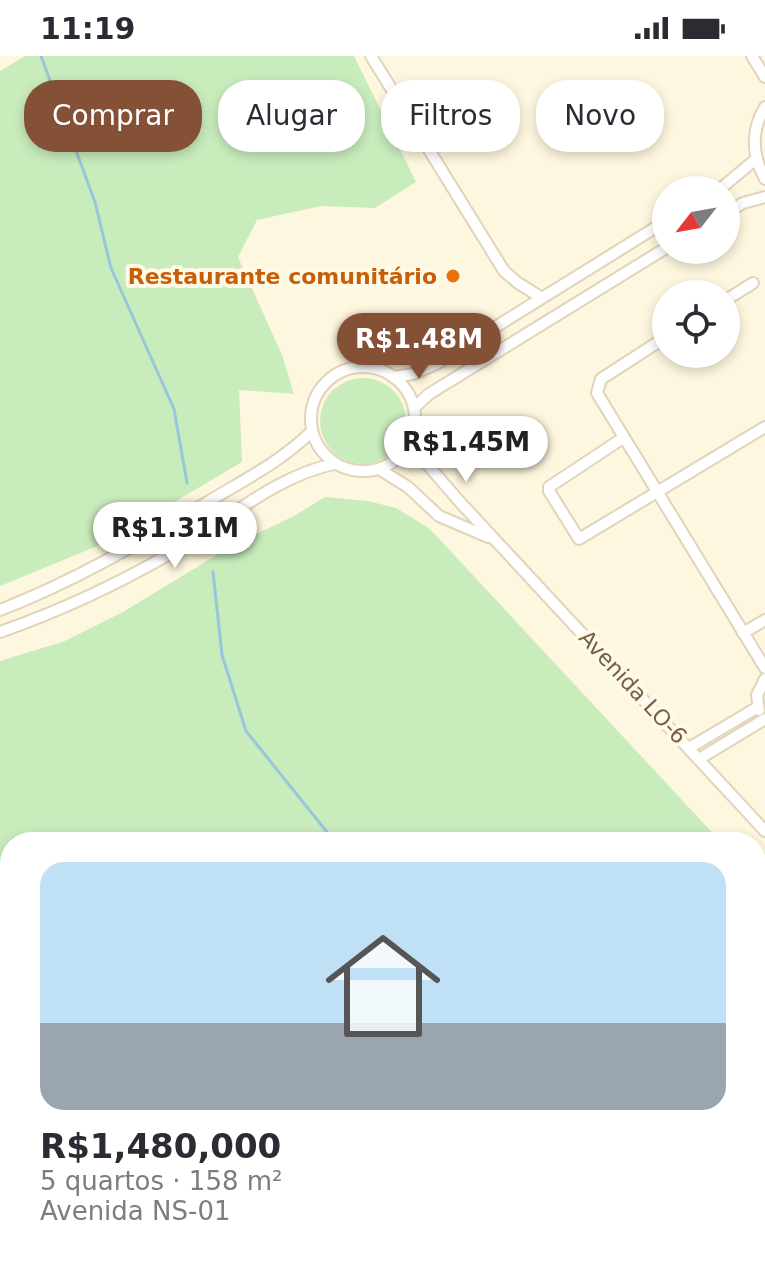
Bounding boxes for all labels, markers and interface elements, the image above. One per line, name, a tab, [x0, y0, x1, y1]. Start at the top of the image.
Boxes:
text: 11:19	[40, 11, 136, 46]
chip: Comprar	[24, 80, 202, 152]
chip: Alugar	[218, 80, 365, 152]
chip: Filtros	[381, 80, 520, 152]
chip: Novo	[536, 80, 664, 152]
north arrow	[652, 176, 740, 264]
map controls	[652, 176, 740, 368]
place label: Restaurante comunitário	[128, 264, 437, 289]
marker: Restaurante comunitário	[444, 267, 462, 285]
button: locate	[652, 280, 740, 368]
pin: R$1.48M	[345, 313, 493, 381]
text: R$1.48M	[355, 324, 483, 354]
pin: R$1.45M	[392, 416, 540, 484]
text: R$1.45M	[402, 427, 530, 457]
pin: R$1.31M	[101, 502, 249, 570]
text: R$1.31M	[111, 513, 239, 543]
street label: Avenida LO-6	[574, 625, 692, 749]
icon: home	[311, 914, 455, 1058]
text: R$1,480,000	[40, 1126, 281, 1166]
text: 5 quartos · 158 m²	[40, 1166, 283, 1196]
text: Avenida NS-01	[40, 1196, 230, 1226]

